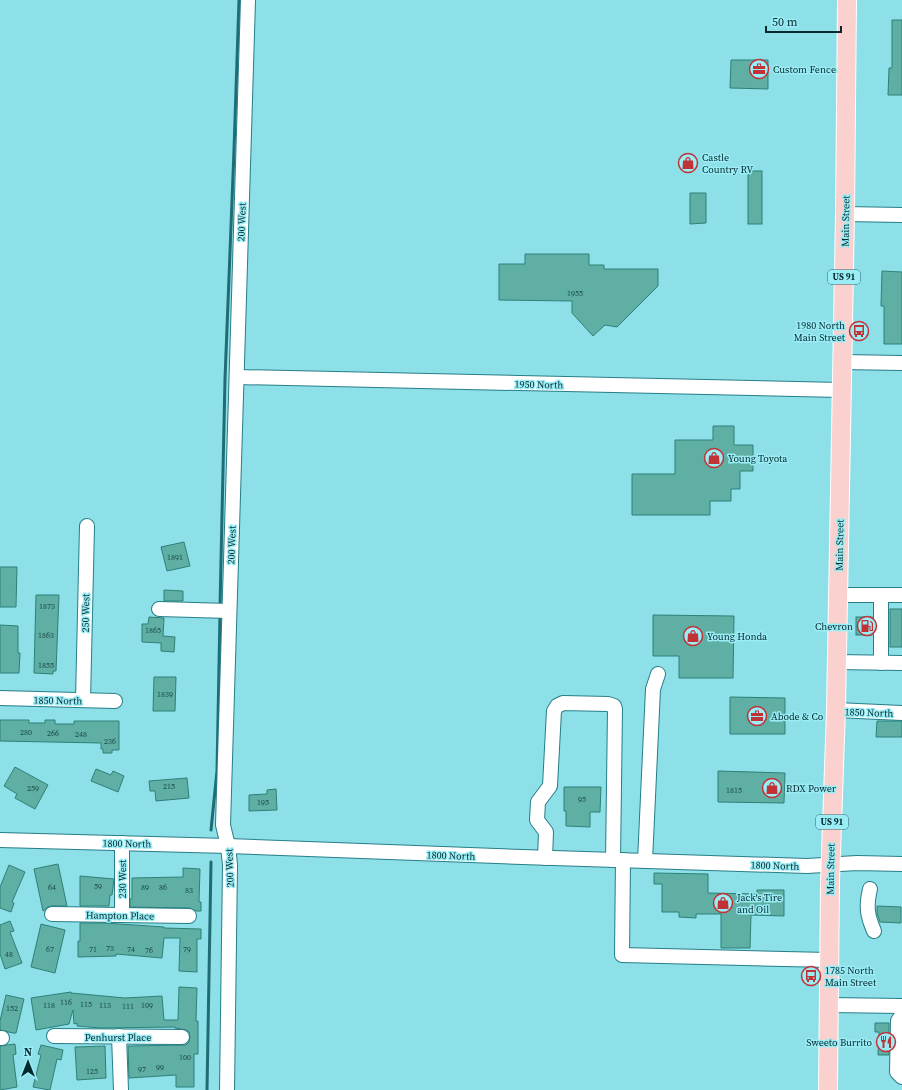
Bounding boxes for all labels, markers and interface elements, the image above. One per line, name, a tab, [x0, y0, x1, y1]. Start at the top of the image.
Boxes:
scale bar	[766, 8, 841, 34]
text: 50 m	[772, 14, 798, 30]
office icon: Custom Fence	[748, 58, 770, 80]
place label: Custom Fence	[773, 63, 836, 76]
place label: Castle Country RV	[702, 151, 753, 176]
shop icon: Castle Country RV	[677, 152, 699, 174]
street label: Main Street	[839, 195, 852, 247]
street label: 200 West	[234, 202, 249, 242]
road number: US 91	[828, 270, 860, 284]
house number: 1955	[567, 288, 583, 299]
place label: 1980 North Main Street	[794, 319, 846, 344]
bus stop icon: 1980 North Main Street	[848, 320, 870, 342]
street label: 1950 North	[515, 378, 563, 391]
shop icon: Young Toyota	[703, 447, 725, 469]
place label: Young Toyota	[728, 452, 788, 465]
street label: Main Street	[833, 519, 846, 571]
street label: 200 West	[224, 525, 239, 565]
house number: 1891	[167, 552, 183, 563]
street label: 250 West	[79, 593, 92, 632]
house number: 1873	[39, 601, 55, 612]
fuel station icon: Chevron	[856, 615, 878, 637]
place label: Chevron	[815, 620, 853, 633]
house number: 1865	[145, 625, 161, 636]
shop icon: Young Honda	[682, 625, 704, 647]
house number: 1863	[38, 630, 54, 641]
place label: Young Honda	[707, 630, 768, 643]
house number: 1855	[38, 660, 54, 671]
house number: 1839	[157, 689, 173, 700]
street label: 1850 North	[34, 694, 82, 707]
office icon: Abode & Co	[746, 705, 768, 727]
street label: 1850 North	[844, 705, 894, 720]
place label: Abode & Co	[771, 710, 824, 723]
house number: 280	[20, 727, 32, 738]
house number: 266	[47, 728, 59, 739]
house number: 248	[75, 729, 87, 740]
house number: 236	[104, 736, 116, 747]
shop icon: RDX Power	[761, 777, 783, 799]
house number: 215	[163, 781, 175, 792]
place label: RDX Power	[786, 782, 837, 795]
house number: 259	[27, 783, 39, 794]
house number: 1815	[726, 785, 742, 796]
house number: 95	[578, 794, 586, 805]
house number: 195	[257, 797, 269, 808]
road number: US 91	[816, 815, 848, 829]
street label: 1800 North	[103, 837, 151, 850]
street label: Main Street	[824, 843, 837, 895]
street label: 200 West	[222, 848, 237, 888]
street label: 1800 North	[426, 848, 476, 863]
street label: 1800 North	[750, 858, 800, 873]
street label: 230 West	[116, 859, 129, 898]
house number: 59	[94, 881, 102, 892]
house number: 64	[48, 882, 56, 893]
house number: 89	[141, 882, 149, 893]
house number: 86	[159, 882, 167, 893]
house number: 83	[185, 885, 193, 896]
place label: Jack's Tire and Oil	[736, 891, 782, 916]
shop icon: Jack's Tire and Oil	[712, 892, 734, 914]
street label: Hampton Place	[86, 908, 154, 923]
house number: 73	[106, 943, 114, 954]
house number: 67	[46, 944, 54, 955]
house number: 71	[89, 944, 97, 955]
house number: 74	[127, 944, 135, 955]
house number: 79	[183, 944, 191, 955]
house number: 76	[145, 945, 153, 956]
house number: 48	[5, 949, 13, 960]
place label: 1785 North Main Street	[825, 964, 877, 989]
bus stop icon: 1785 North Main Street	[800, 965, 822, 987]
house number: 116	[60, 997, 72, 1008]
house number: 115	[80, 999, 92, 1010]
house number: 118	[43, 1000, 55, 1011]
house number: 113	[99, 1000, 111, 1011]
house number: 109	[141, 1000, 153, 1011]
house number: 111	[122, 1001, 134, 1012]
house number: 152	[6, 1003, 18, 1014]
street label: Penhurst Place	[85, 1031, 151, 1044]
restaurant icon: Sweeto Burrito	[875, 1031, 897, 1053]
place label: Sweeto Burrito	[806, 1036, 873, 1049]
north arrow	[8, 1042, 48, 1082]
text: N	[24, 1045, 32, 1060]
house number: 100	[179, 1052, 191, 1063]
house number: 99	[156, 1062, 164, 1073]
house number: 97	[138, 1064, 146, 1075]
house number: 125	[86, 1066, 98, 1077]

